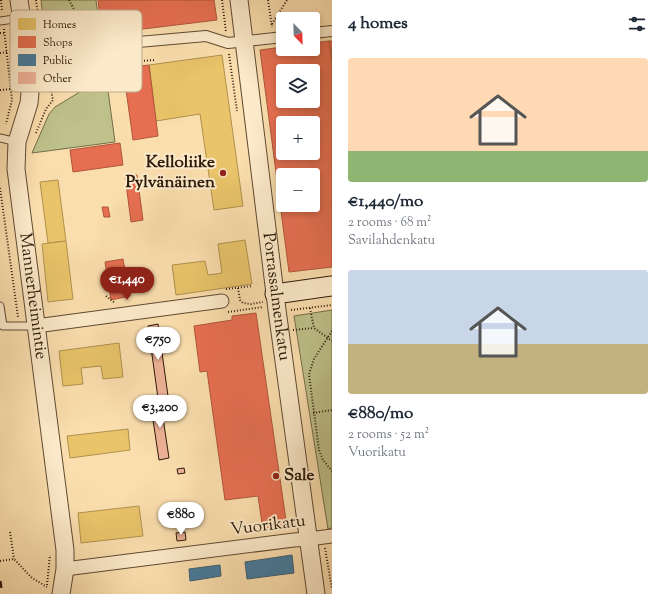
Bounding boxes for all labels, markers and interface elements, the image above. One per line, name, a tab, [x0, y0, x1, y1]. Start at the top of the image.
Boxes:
legend	[10, 10, 142, 92]
north arrow	[276, 12, 320, 56]
map controls	[276, 12, 320, 212]
text: 4 homes	[348, 12, 408, 36]
icon: filters	[626, 13, 648, 35]
text: Homes	[43, 17, 76, 33]
text: Shops	[43, 35, 72, 51]
text: Public	[43, 53, 72, 69]
button: layers	[276, 64, 320, 108]
text: Other	[43, 71, 72, 87]
icon: home	[462, 84, 534, 156]
button: +	[276, 116, 320, 160]
place label: Kelloliike Pylvänäinen	[125, 151, 216, 195]
marker: Kelloliike Pylvänäinen	[218, 168, 228, 178]
button: −	[276, 168, 320, 212]
text: €1,440/mo	[348, 190, 423, 214]
text: 2 rooms · 68 m²	[348, 214, 432, 232]
street label: Mannerheimintie	[12, 231, 52, 361]
street label: Porrassalmenkatu	[256, 231, 296, 363]
text: Savilahdenkatu	[348, 232, 435, 250]
pin: €1,440	[94, 267, 160, 301]
text: €1,440	[109, 271, 145, 289]
icon: home	[462, 296, 534, 368]
pin: €750	[134, 327, 182, 361]
text: €750	[145, 331, 171, 349]
pin: €3,200	[127, 395, 193, 429]
text: €3,200	[142, 399, 178, 417]
text: €880/mo	[348, 402, 413, 426]
text: 2 rooms · 52 m²	[348, 426, 429, 444]
text: Vuorikatu	[348, 444, 406, 462]
place label: Sale	[284, 464, 315, 488]
marker: Sale	[271, 471, 281, 481]
pin: €880	[157, 502, 205, 536]
text: €880	[167, 506, 195, 524]
street label: Vuorikatu	[229, 509, 307, 543]

